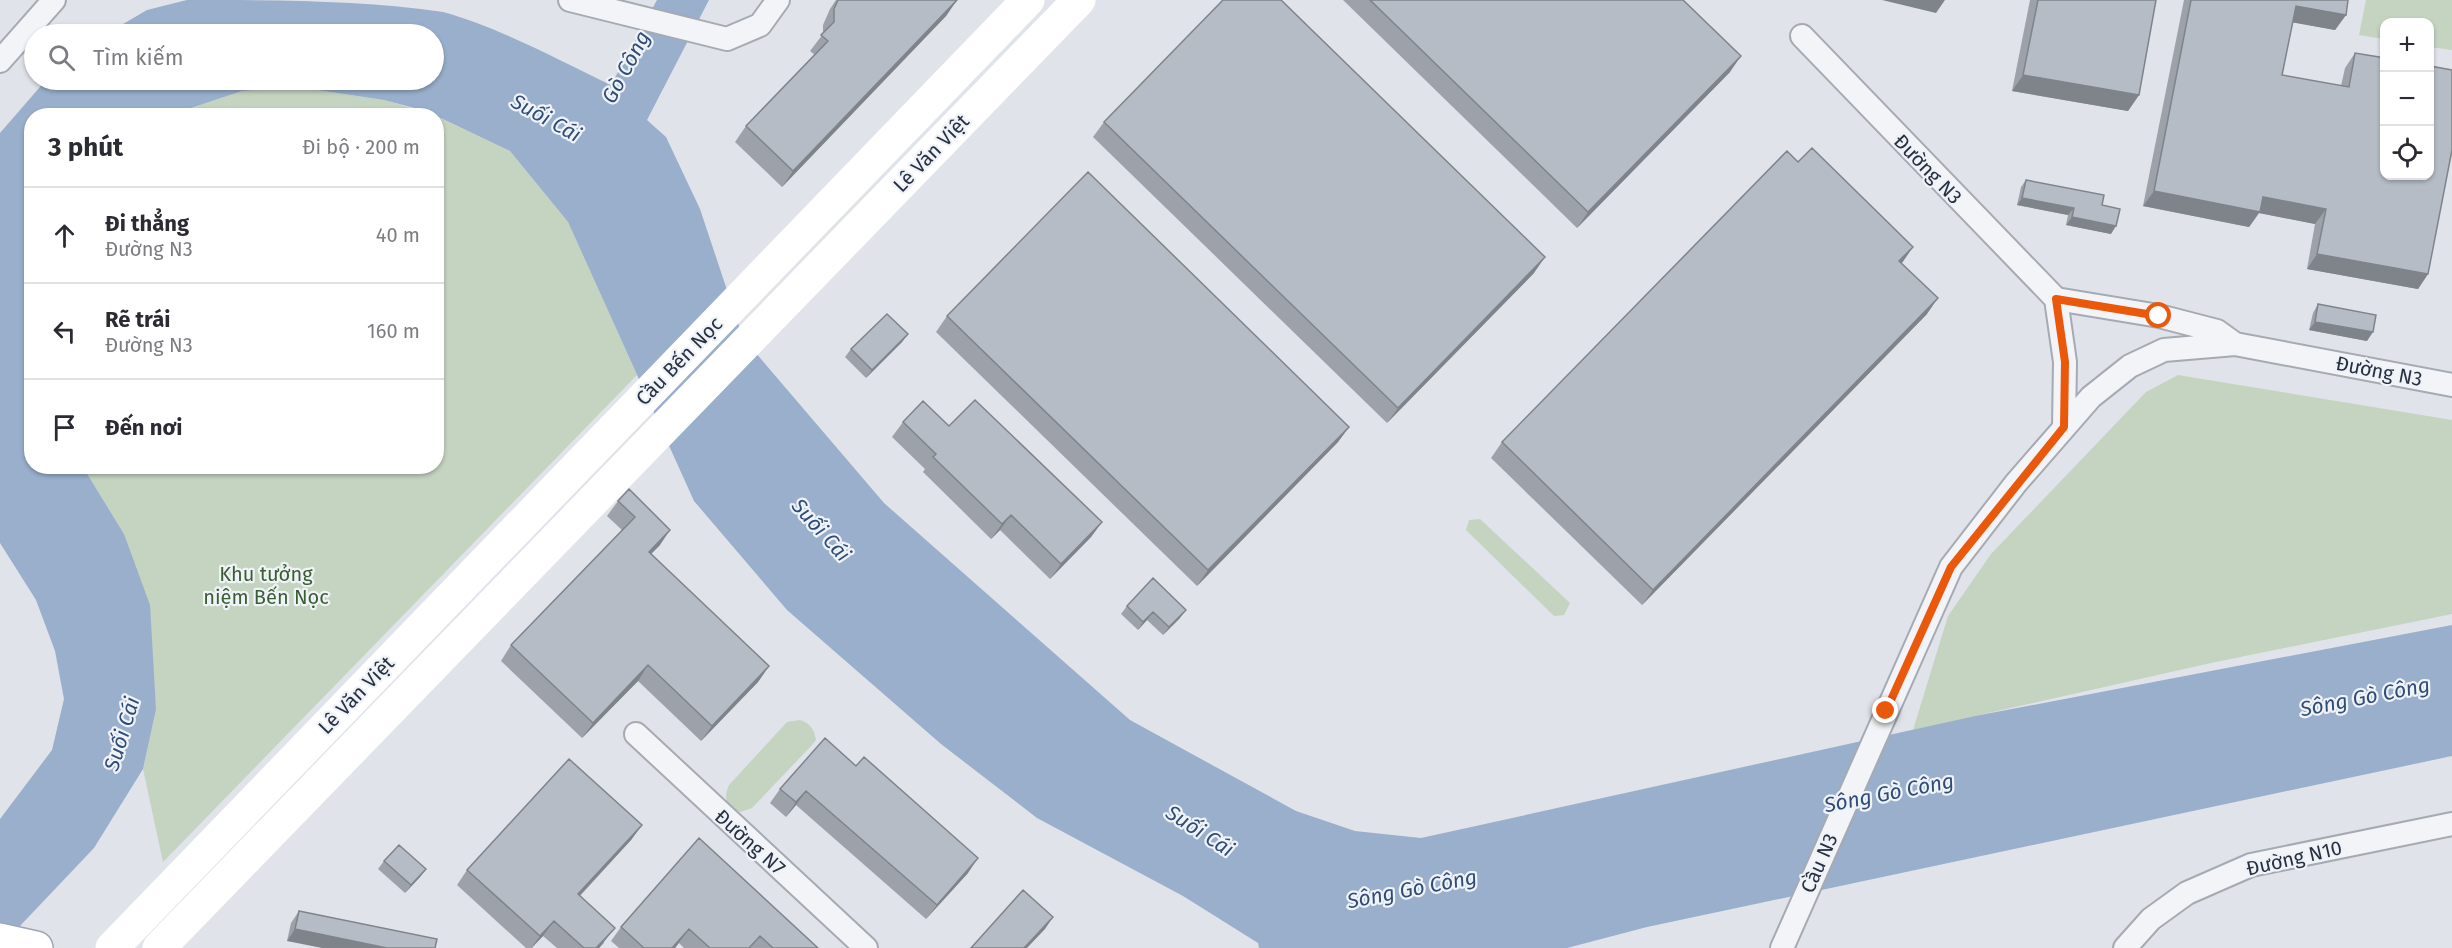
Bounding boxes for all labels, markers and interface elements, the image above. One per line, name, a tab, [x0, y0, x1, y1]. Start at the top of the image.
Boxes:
map controls	[2380, 18, 2434, 180]
button: +	[2380, 18, 2434, 72]
search box	[24, 24, 444, 90]
water label: Gò Công	[596, 26, 656, 108]
icon: search	[45, 41, 78, 74]
text: Tìm kiếm	[93, 44, 184, 71]
button: −	[2380, 72, 2434, 126]
water label: Suối Cái	[506, 88, 586, 148]
street label: Lê Văn Việt	[888, 109, 974, 197]
button: locate	[2380, 126, 2434, 180]
street label: Đường N3	[1889, 129, 1967, 209]
text: 3 phút	[48, 132, 123, 163]
text: Đi bộ · 200 m	[302, 135, 420, 159]
text: Đi thẳng	[105, 210, 189, 237]
icon: ahead	[48, 219, 81, 252]
text: 40 m	[376, 223, 420, 247]
text: Đường N3	[105, 237, 193, 261]
route start	[2145, 302, 2171, 328]
text: Rẽ trái	[105, 306, 170, 333]
street label: Cầu Bến Nọc	[631, 312, 727, 410]
icon: left	[48, 315, 81, 348]
text: 160 m	[367, 319, 420, 343]
text: Đường N3	[105, 333, 193, 357]
street label: Đường N3	[2334, 351, 2424, 391]
icon: arrive	[48, 411, 81, 444]
text: Đến nơi	[105, 414, 182, 441]
water label: Suối Cái	[785, 492, 856, 567]
park label: Khu tưởng niệm Bến Nọc	[203, 562, 329, 609]
street label: Lê Văn Việt	[313, 651, 399, 739]
water label: Sông Gò Công	[2297, 672, 2432, 723]
water label: Suối Cái	[98, 694, 146, 775]
route end	[1872, 697, 1898, 723]
water label: Sông Gò Công	[1821, 768, 1956, 819]
water label: Suối Cái	[1160, 799, 1239, 863]
street label: Đường N7	[710, 804, 790, 880]
street label: Cầu N3	[1795, 830, 1843, 896]
street label: Đường N10	[2244, 835, 2344, 881]
water label: Sông Gò Công	[1344, 864, 1479, 915]

